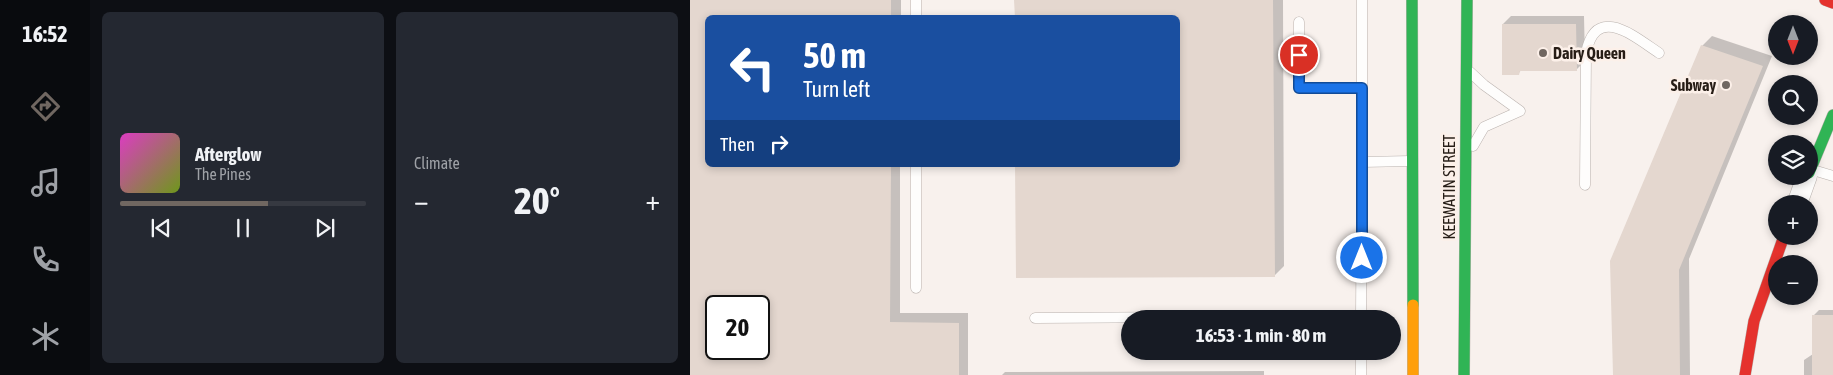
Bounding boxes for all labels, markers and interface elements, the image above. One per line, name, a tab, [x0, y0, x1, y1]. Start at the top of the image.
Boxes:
north arrow	[1768, 15, 1818, 65]
map controls	[1768, 15, 1818, 305]
text: 16:52	[22, 21, 68, 47]
pin	[1278, 34, 1320, 76]
icon: left	[720, 35, 785, 100]
text: 50 m	[803, 35, 866, 75]
icon: arrive	[1285, 41, 1313, 69]
place label: Dairy Queen	[1553, 44, 1626, 62]
marker: Dairy Queen	[1537, 47, 1549, 59]
button: search	[1768, 75, 1818, 125]
text: Turn left	[803, 76, 870, 102]
place label: Subway	[1671, 76, 1716, 94]
marker: Subway	[1720, 79, 1732, 91]
icon: directions	[28, 89, 63, 124]
icon: right	[765, 130, 793, 158]
text: Then	[720, 133, 755, 155]
street label: KEEWATIN STREET	[1440, 134, 1458, 240]
button: layers	[1768, 135, 1818, 185]
text: Afterglow	[195, 143, 262, 165]
text: Climate	[414, 154, 460, 172]
icon: music	[28, 165, 63, 200]
text: The Pines	[195, 165, 251, 183]
text: 20°	[514, 179, 560, 222]
text: −	[414, 184, 429, 216]
text: +	[645, 184, 660, 216]
button: +	[1768, 195, 1818, 245]
icon: previous	[147, 214, 175, 242]
icon: pause	[229, 214, 257, 242]
icon: next	[311, 214, 339, 242]
position arrow	[1335, 231, 1387, 283]
icon: phone	[28, 242, 63, 277]
button: −	[1768, 255, 1818, 305]
speed limit sign: 20	[705, 295, 770, 360]
icon: climate	[28, 319, 63, 354]
text: 16:53 · 1 min · 80 m	[1196, 324, 1326, 346]

